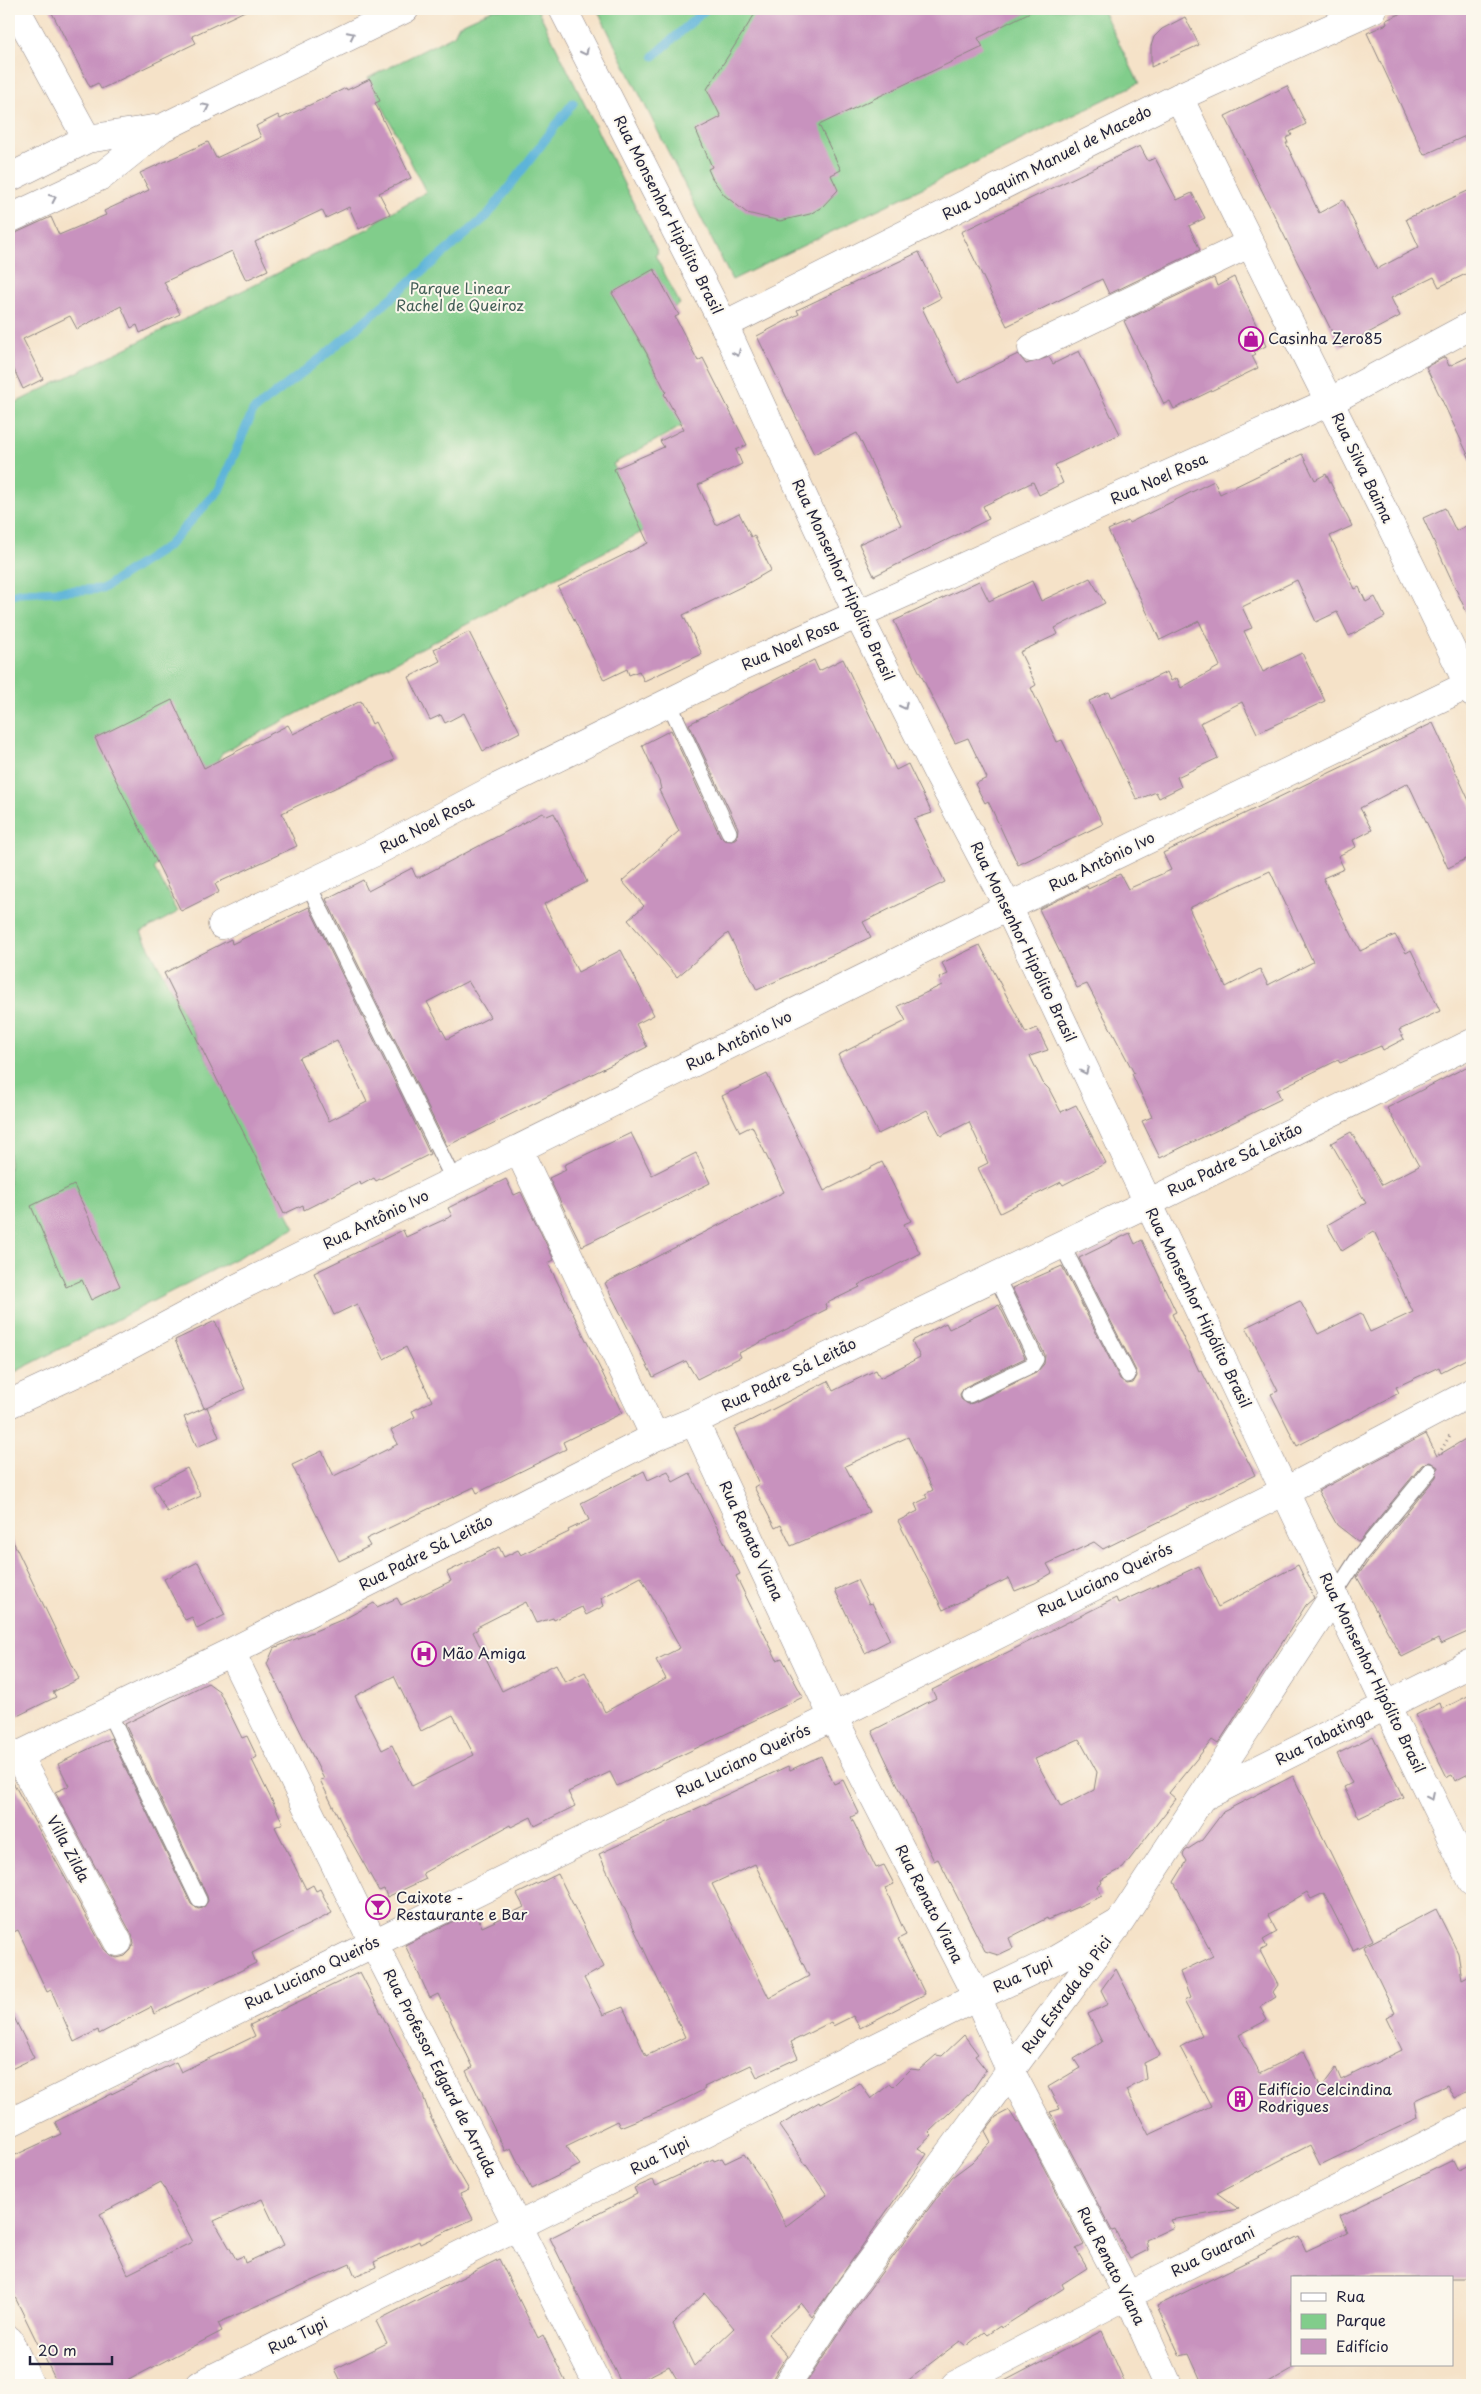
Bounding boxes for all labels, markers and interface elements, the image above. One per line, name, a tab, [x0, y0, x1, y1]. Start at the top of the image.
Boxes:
one-way arrow	[346, 31, 355, 41]
one-way arrow	[579, 47, 589, 56]
street label: Rua Joaquim Manuel de Macedo	[938, 99, 1155, 225]
one-way arrow	[200, 103, 209, 113]
street label: Rua Monsenhor Hipólito Brasil	[609, 111, 730, 318]
one-way arrow	[48, 194, 57, 204]
park label: Parque Linear Rachel de Queiroz	[396, 276, 524, 316]
shop icon: Casinha Zero85	[1238, 326, 1264, 352]
place label: Casinha Zero85	[1268, 326, 1382, 349]
one-way arrow	[731, 348, 741, 357]
street label: Rua Silva Baima	[1327, 408, 1400, 527]
street label: Rua Noel Rosa	[1106, 446, 1211, 509]
street label: Rua Monsenhor Hipólito Brasil	[787, 475, 901, 684]
street label: Rua Noel Rosa	[737, 612, 842, 675]
one-way arrow	[898, 701, 908, 710]
street label: Rua Noel Rosa	[375, 789, 478, 858]
street label: Rua Antônio Ivo	[1044, 825, 1158, 896]
street label: Rua Monsenhor Hipólito Brasil	[966, 837, 1083, 1045]
street label: Rua Antônio Ivo	[681, 1004, 795, 1075]
one-way arrow	[1079, 1066, 1090, 1075]
street label: Rua Padre Sá Leitão	[1163, 1116, 1306, 1201]
street label: Rua Antônio Ivo	[318, 1183, 432, 1254]
street label: Rua Monsenhor Hipólito Brasil	[1141, 1203, 1258, 1411]
street label: Rua Padre Sá Leitão	[717, 1331, 860, 1416]
street label: Rua Renato Viana	[714, 1476, 791, 1605]
street label: Rua Padre Sá Leitão	[354, 1508, 496, 1595]
street label: Rua Luciano Queirós	[1033, 1536, 1176, 1621]
street label: Rua Monsenhor Hipólito Brasil	[1315, 1568, 1432, 1776]
hospital icon: Mão Amiga	[411, 1641, 437, 1667]
place label: Mão Amiga	[442, 1641, 527, 1664]
street label: Rua Tabatinga	[1271, 1701, 1377, 1770]
street label: Rua Luciano Queirós	[671, 1717, 814, 1802]
one-way arrow	[1425, 1792, 1435, 1801]
street label: Villa Zilda	[42, 1811, 97, 1886]
street label: Rua Renato Viana	[891, 1840, 970, 1967]
place label: Caixote - Restaurante e Bar	[396, 1885, 528, 1925]
bar icon: Caixote - Restaurante e Bar	[365, 1894, 391, 1920]
street label: Rua Luciano Queirós	[240, 1929, 383, 2014]
street label: Rua Estrada do Pici	[1015, 1930, 1116, 2058]
street label: Rua Tupi	[989, 1950, 1056, 1998]
street label: Rua Professor Edgard de Arruda	[379, 1964, 504, 2181]
place label: Edifício Celcindina Rodrigues	[1258, 2077, 1393, 2117]
building icon: Edifício Celcindina Rodrigues	[1227, 2086, 1253, 2112]
street label: Rua Tupi	[626, 2130, 693, 2179]
street label: Rua Renato Viana	[1073, 2202, 1152, 2329]
street label: Rua Guarani	[1166, 2220, 1258, 2282]
legend	[1291, 2276, 1454, 2366]
text: Rua	[1336, 2284, 1365, 2307]
text: Parque	[1336, 2308, 1386, 2331]
street label: Rua Tupi	[264, 2310, 331, 2359]
scale bar	[30, 2334, 112, 2366]
text: Edifício	[1336, 2334, 1389, 2357]
text: 20 m	[38, 2338, 77, 2361]

